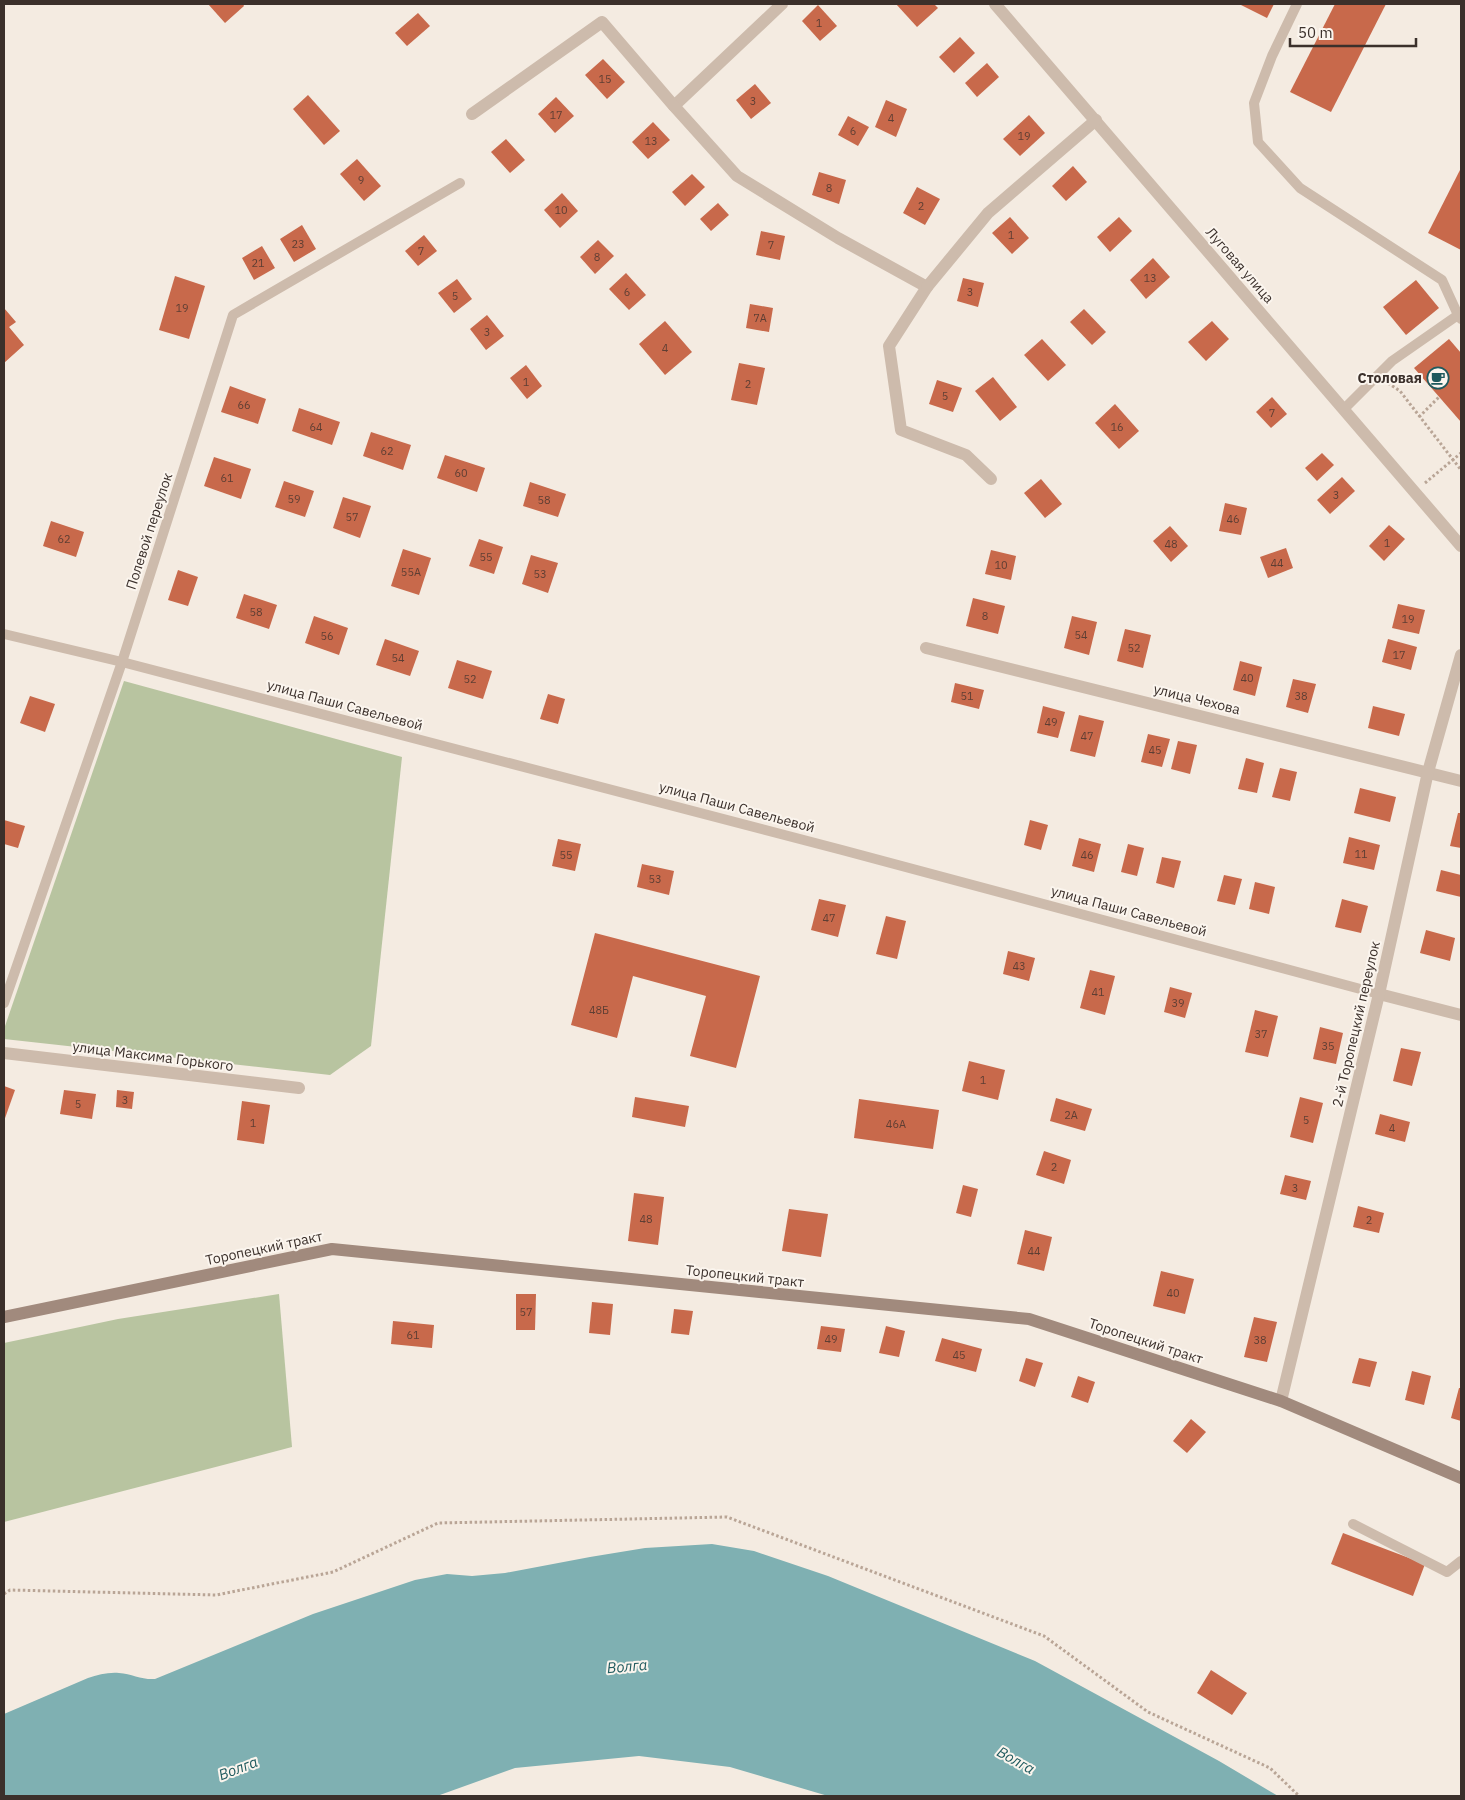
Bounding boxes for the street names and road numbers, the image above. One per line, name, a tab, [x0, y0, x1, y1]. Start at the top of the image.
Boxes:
street label: Луговая улица	[1202, 223, 1278, 307]
street label: Полевой переулок	[122, 470, 176, 592]
street label: улица Паши Савельевой	[265, 676, 425, 734]
street label: улица Чехова	[1152, 680, 1243, 719]
street label: улица Паши Савельевой	[657, 778, 817, 836]
street label: улица Паши Савельевой	[1049, 882, 1209, 940]
street label: 2-й Торопецкий переулок	[1328, 939, 1384, 1109]
street label: улица Максима Горького	[71, 1037, 235, 1075]
street label: Торопецкий тракт	[204, 1227, 324, 1269]
street label: Торопецкий тракт	[685, 1261, 805, 1291]
street label: Торопецкий тракт	[1087, 1314, 1206, 1368]

